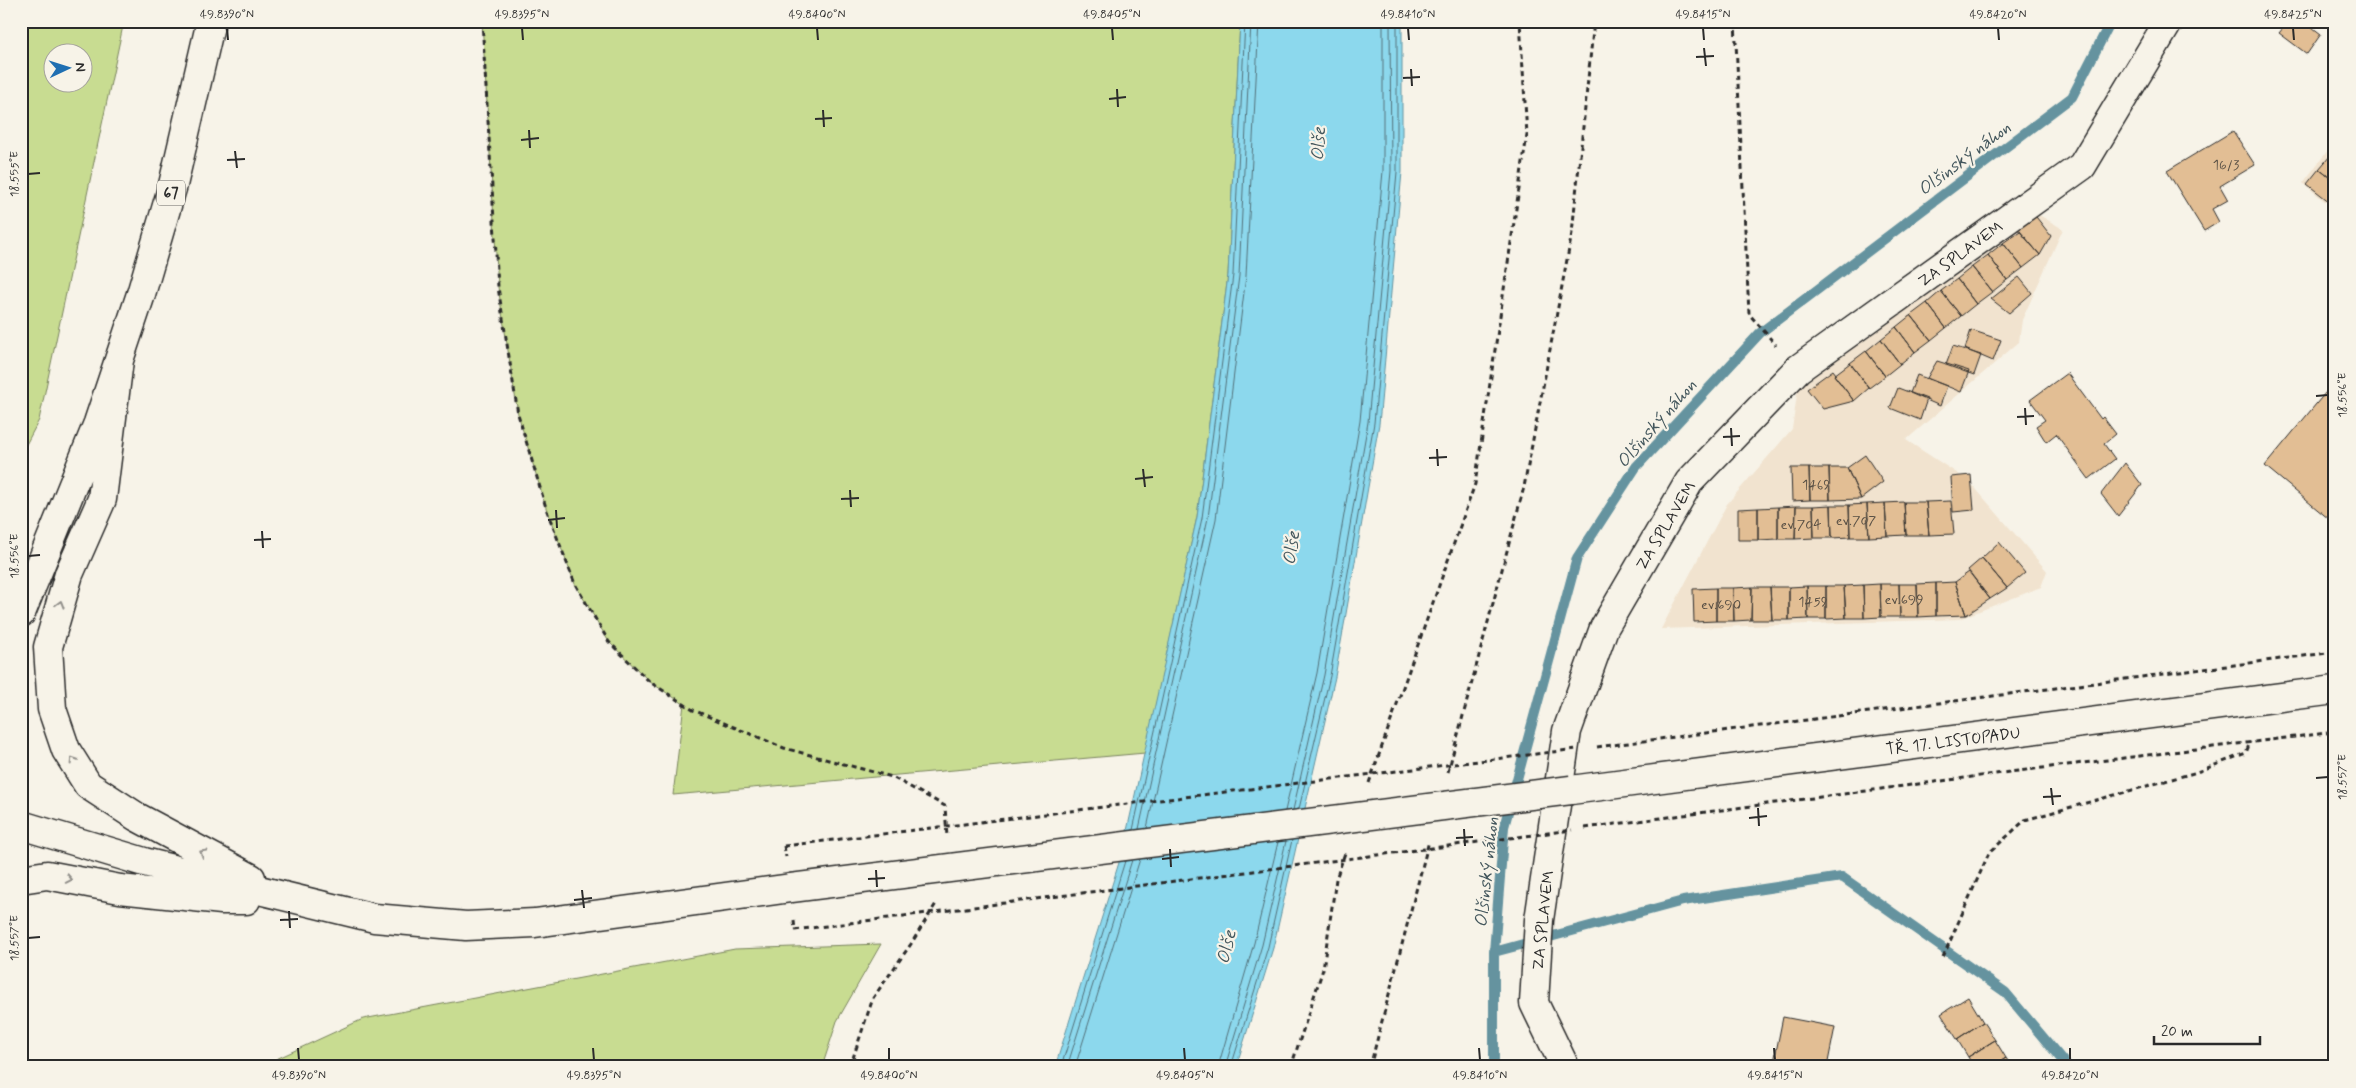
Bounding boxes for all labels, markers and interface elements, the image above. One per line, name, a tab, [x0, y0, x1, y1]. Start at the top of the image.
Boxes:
text: 49.8390°N	[200, 7, 254, 23]
text: 49.8395°N	[495, 7, 549, 23]
text: 49.8400°N	[789, 7, 845, 23]
text: 49.8405°N	[1083, 7, 1141, 23]
text: 49.8410°N	[1381, 7, 1435, 23]
text: 49.8415°N	[1676, 7, 1730, 23]
text: 49.8420°N	[1970, 7, 2026, 23]
text: 49.8425°N	[2264, 7, 2322, 23]
north arrow	[42, 42, 92, 92]
text: N	[71, 62, 89, 72]
water label: Olšinský náhon	[1913, 116, 2016, 202]
water label: Olše	[1306, 126, 1332, 161]
text: 18.555°E	[7, 151, 23, 197]
house number: 16/3	[2213, 156, 2239, 174]
road number: 67	[157, 180, 185, 206]
street label: ZA SPLAVEM	[1914, 216, 2008, 292]
text: 18.556°E	[2335, 372, 2351, 418]
water label: Olšinský náhon	[1611, 374, 1702, 473]
house number: 1469	[1802, 476, 1830, 494]
street label: ZA SPLAVEM	[1631, 477, 1701, 574]
house number: ev.707	[1836, 512, 1876, 530]
house number: ev.704	[1780, 516, 1822, 534]
water label: Olše	[1278, 529, 1306, 566]
text: 18.556°E	[7, 533, 23, 579]
house number: ev.699	[1884, 591, 1924, 609]
house number: 1459	[1798, 593, 1828, 611]
house number: ev.690	[1701, 596, 1741, 614]
one-way arrow	[55, 600, 65, 608]
street label: TŘ. 17. LISTOPADU	[1885, 723, 2022, 760]
text: 18.557°E	[2335, 754, 2351, 800]
one-way arrow	[69, 757, 79, 766]
water label: Olšinský náhon	[1469, 816, 1505, 928]
one-way arrow	[199, 849, 208, 859]
street label: ZA SPLAVEM	[1528, 869, 1559, 971]
one-way arrow	[65, 874, 74, 884]
text: 18.557°E	[7, 915, 23, 961]
water label: Olše	[1212, 927, 1243, 966]
scale bar	[2154, 1013, 2260, 1045]
text: 20 m	[2161, 1022, 2193, 1042]
text: 49.8390°N	[272, 1068, 326, 1084]
text: 49.8395°N	[567, 1068, 621, 1084]
text: 49.8400°N	[861, 1068, 917, 1084]
text: 49.8405°N	[1156, 1068, 1214, 1084]
text: 49.8410°N	[1453, 1068, 1507, 1084]
text: 49.8415°N	[1748, 1068, 1802, 1084]
text: 49.8420°N	[2042, 1068, 2098, 1084]

